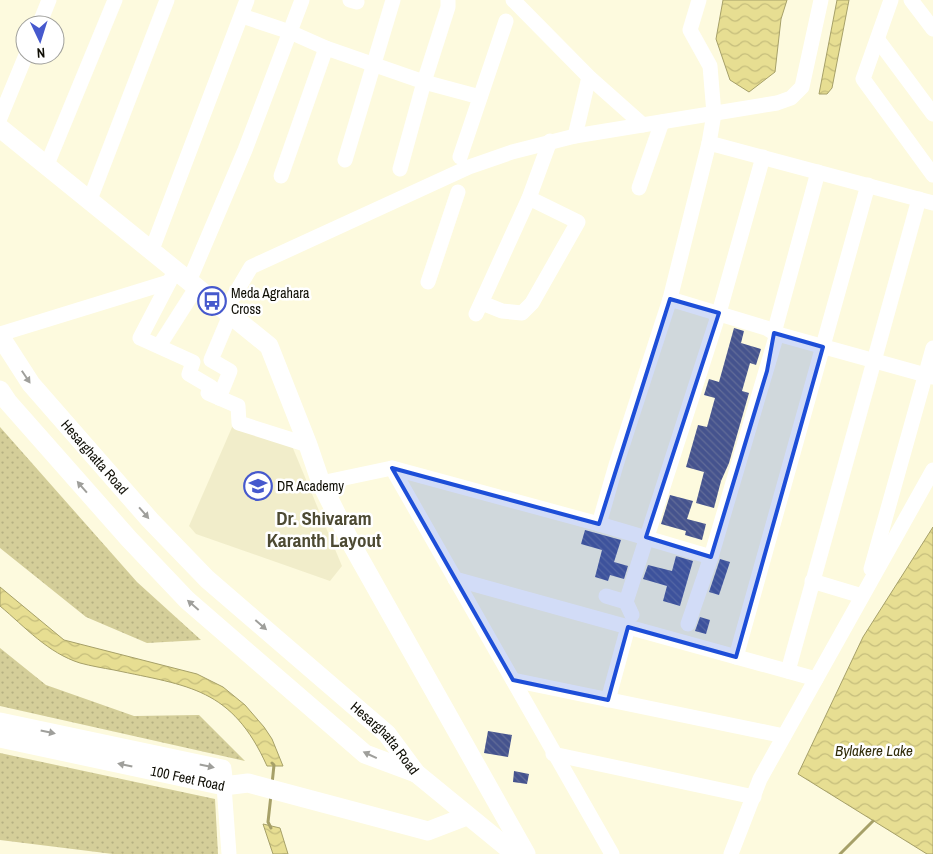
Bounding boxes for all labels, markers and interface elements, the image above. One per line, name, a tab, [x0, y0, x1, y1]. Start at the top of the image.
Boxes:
north arrow	[15, 15, 65, 65]
text: N	[36, 44, 46, 62]
place label: Meda Agrahara Cross	[231, 284, 310, 318]
bus stop icon: Meda Agrahara Cross	[197, 286, 227, 316]
one-way arrow	[21, 370, 31, 384]
street label: Hesarghatta Road	[57, 416, 132, 498]
school or university icon: DR Academy	[243, 471, 273, 501]
place label: DR Academy	[277, 477, 344, 495]
one-way arrow	[77, 480, 88, 493]
district label: Dr. Shivaram Karanth Layout	[267, 505, 381, 553]
one-way arrow	[138, 507, 149, 519]
one-way arrow	[187, 600, 200, 611]
one-way arrow	[254, 620, 267, 631]
street label: Hesarghatta Road	[347, 698, 423, 778]
one-way arrow	[40, 728, 55, 736]
water label: Bylakere Lake	[835, 740, 913, 761]
one-way arrow	[363, 751, 378, 760]
one-way arrow	[118, 761, 133, 769]
street label: 100 Feet Road	[149, 762, 227, 795]
one-way arrow	[199, 762, 214, 770]

